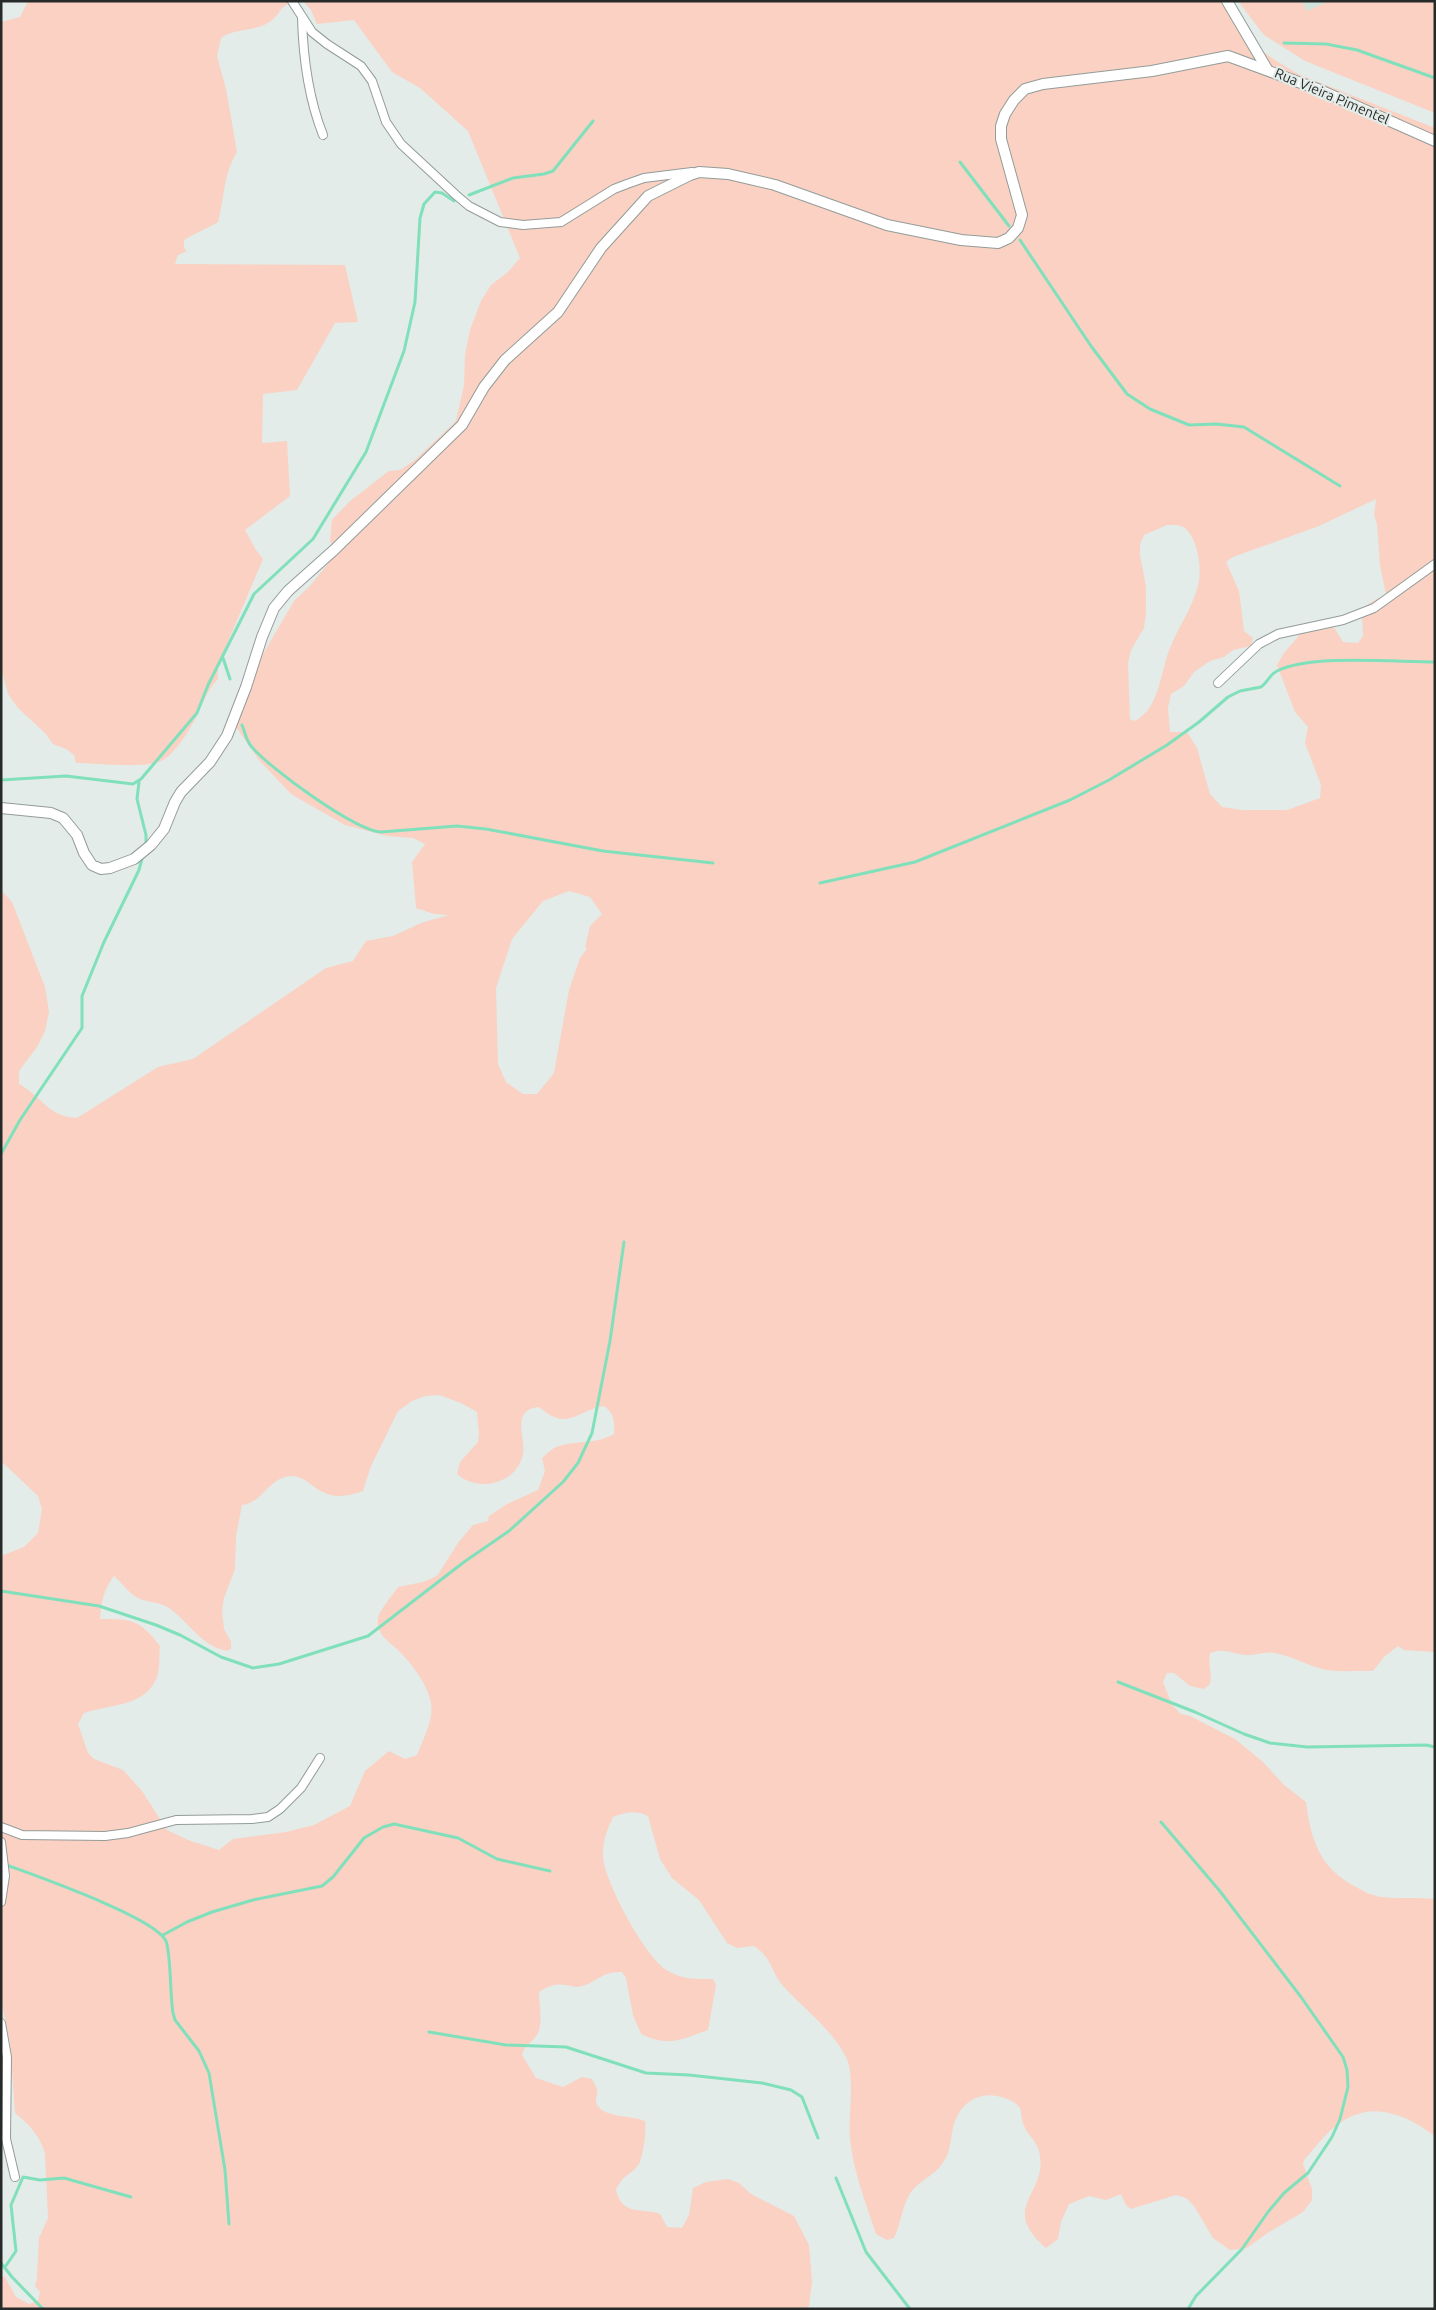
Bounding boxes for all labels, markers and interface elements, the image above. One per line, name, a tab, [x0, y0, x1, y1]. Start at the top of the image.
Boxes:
street label: Rua Vieira Pimentel	[1272, 65, 1392, 128]

